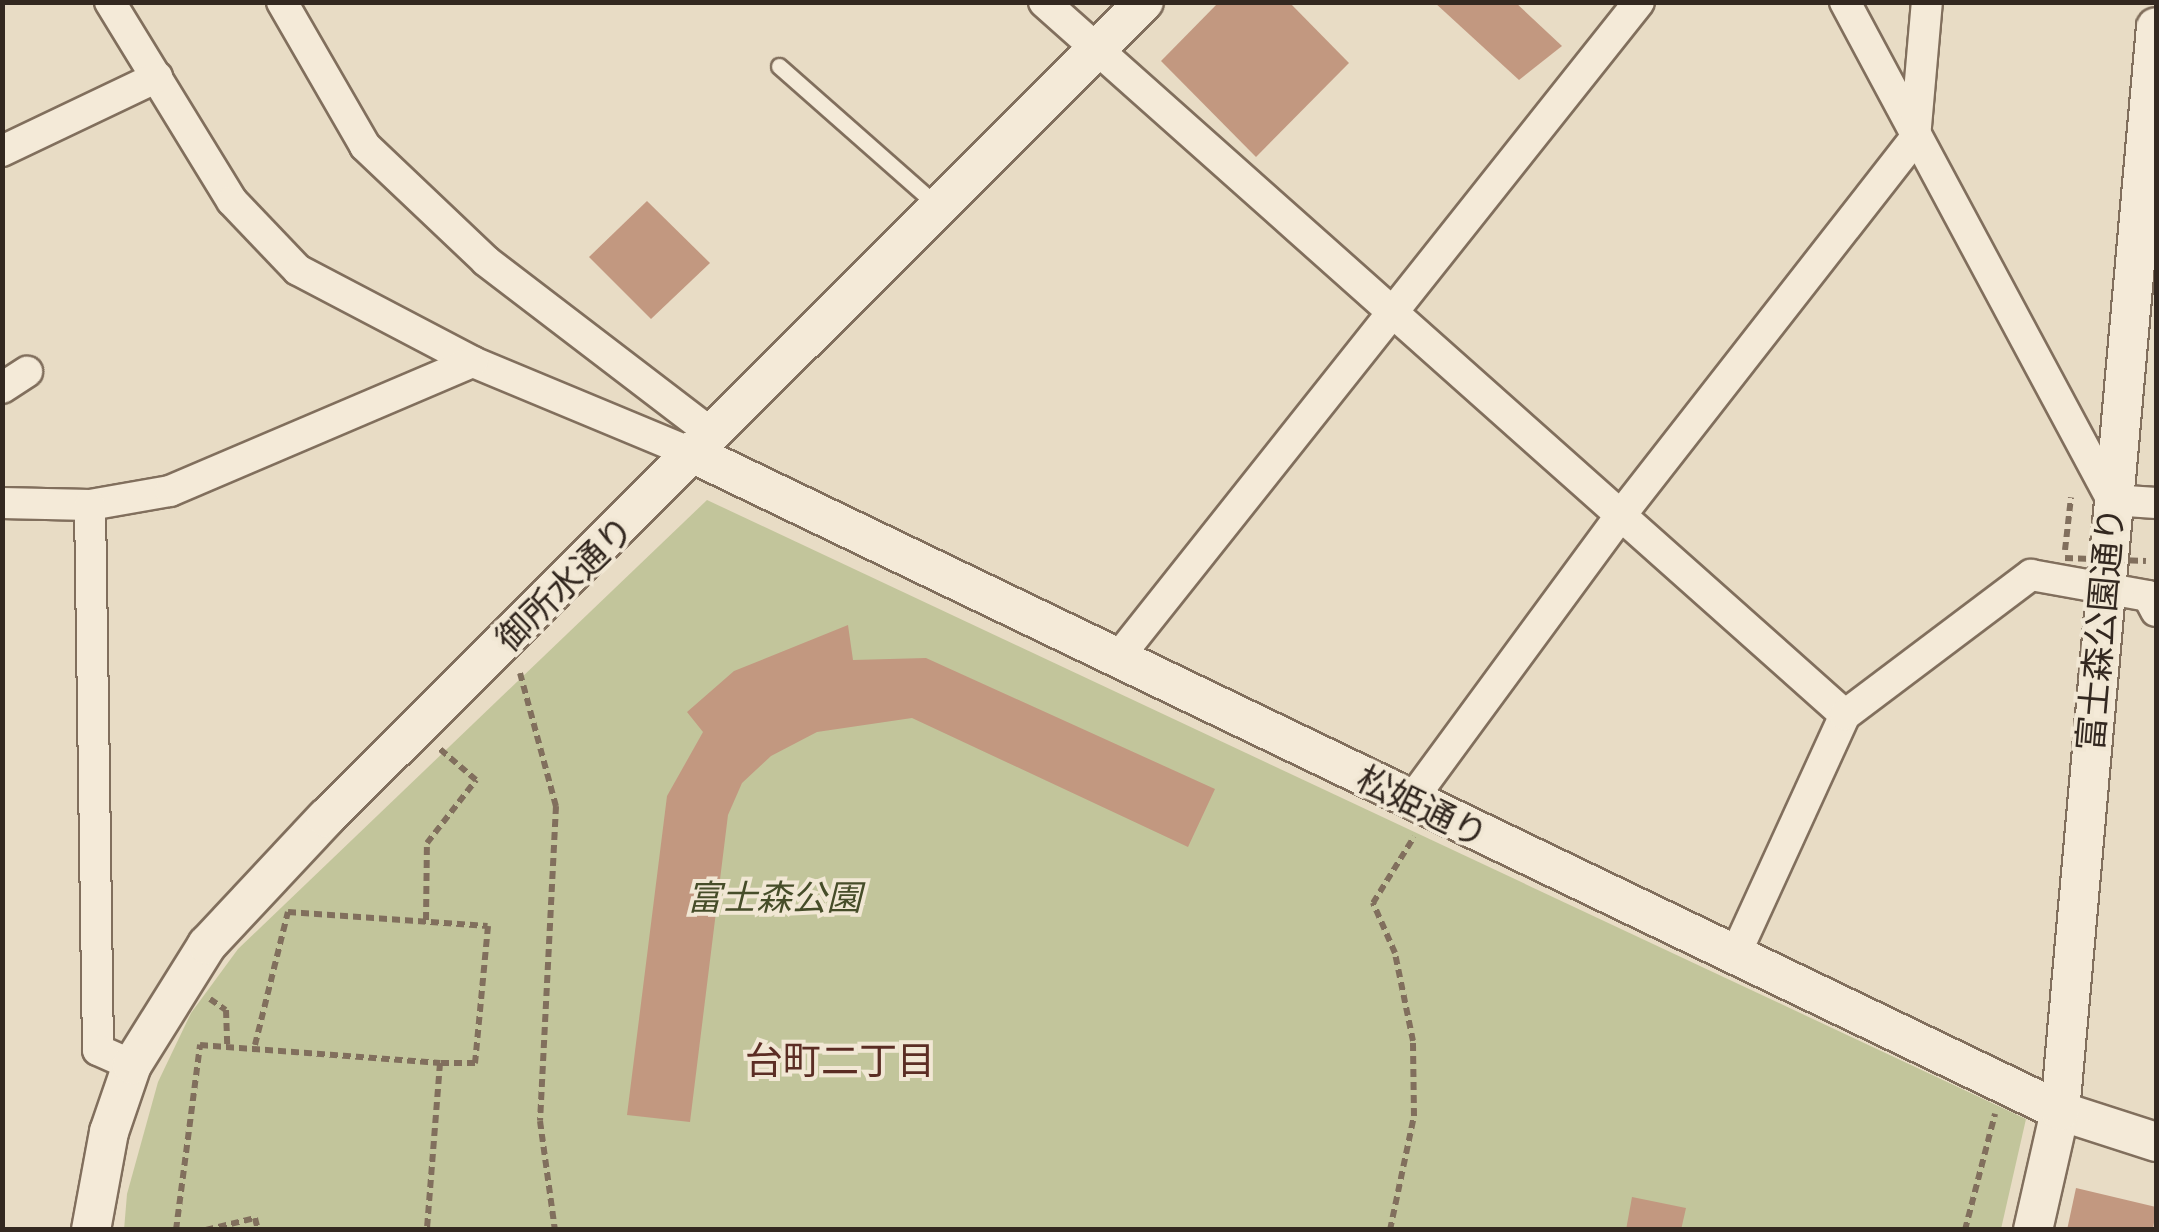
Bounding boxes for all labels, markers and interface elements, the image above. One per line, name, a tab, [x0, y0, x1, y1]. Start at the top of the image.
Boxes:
street label: 富士森公園通り	[2069, 505, 2133, 753]
street label: 御所水通り	[487, 508, 643, 660]
street label: 松姫通り	[1350, 757, 1494, 857]
park label: 富士森公園	[687, 877, 861, 919]
district label: 台町二丁目	[745, 1038, 935, 1084]

